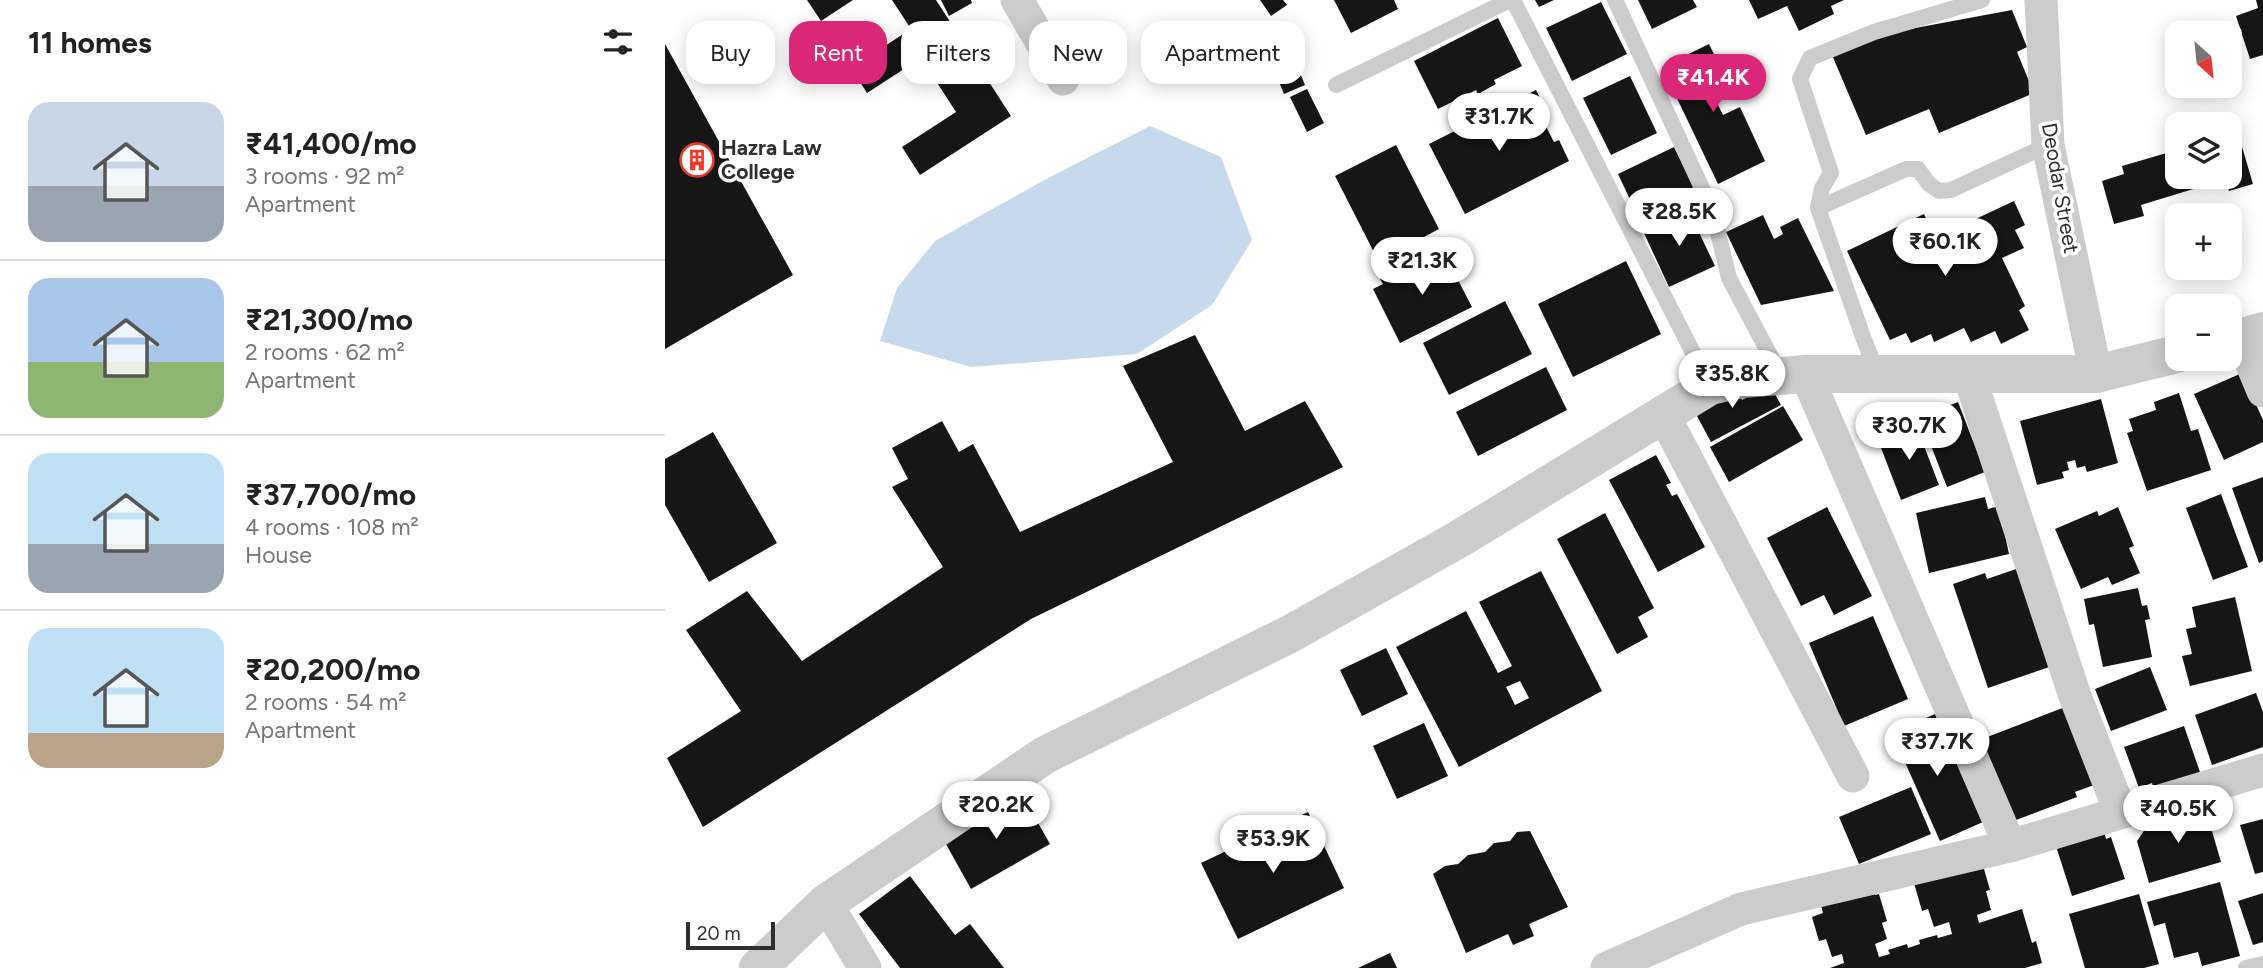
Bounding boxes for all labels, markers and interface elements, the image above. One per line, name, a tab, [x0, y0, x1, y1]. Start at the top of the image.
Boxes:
chip: Buy	[686, 21, 775, 84]
chip: Rent	[789, 21, 887, 84]
chip: Filters	[901, 21, 1015, 84]
chip: New	[1029, 21, 1127, 84]
chip: Apartment	[1141, 21, 1305, 84]
north arrow	[2165, 21, 2242, 98]
map controls	[2165, 21, 2242, 371]
icon: filters	[599, 23, 637, 61]
text: 11 homes	[28, 24, 152, 61]
pin: ₹41.4K	[1656, 54, 1770, 114]
text: ₹41.4K	[1676, 63, 1750, 91]
pin: ₹31.7K	[1442, 94, 1556, 153]
text: ₹31.7K	[1464, 102, 1534, 130]
button: layers	[2165, 112, 2242, 189]
street label: Deodar Street	[2037, 121, 2084, 255]
text: ₹41,400/mo	[245, 125, 417, 162]
icon: home	[84, 130, 168, 214]
place label: Hazra Law College	[721, 135, 822, 184]
building icon: Hazra Law College	[678, 141, 716, 179]
text: 3 rooms · 92 m²	[245, 162, 405, 190]
pin: ₹28.5K	[1622, 188, 1736, 248]
text: Apartment	[245, 190, 356, 218]
text: ₹28.5K	[1641, 197, 1717, 225]
button: +	[2165, 203, 2242, 280]
pin: ₹60.1K	[1888, 218, 2002, 278]
text: ₹60.1K	[1909, 227, 1981, 255]
pin: ₹21.3K	[1365, 238, 1479, 297]
text: ₹21.3K	[1387, 246, 1457, 274]
button: −	[2165, 294, 2242, 371]
text: ₹21,300/mo	[245, 301, 413, 338]
icon: home	[84, 306, 168, 390]
text: 2 rooms · 62 m²	[245, 338, 405, 366]
pin: ₹35.8K	[1675, 350, 1789, 410]
text: ₹35.8K	[1694, 359, 1770, 387]
text: Apartment	[245, 366, 356, 394]
pin: ₹30.7K	[1852, 402, 1966, 462]
text: ₹30.7K	[1871, 411, 1947, 439]
text: ₹37,700/mo	[245, 476, 416, 513]
icon: home	[84, 481, 168, 565]
text: 4 rooms · 108 m²	[245, 513, 419, 541]
text: House	[245, 541, 312, 569]
text: ₹20,200/mo	[245, 651, 420, 688]
icon: home	[84, 656, 168, 740]
text: 2 rooms · 54 m²	[245, 688, 407, 716]
text: Apartment	[245, 716, 356, 744]
pin: ₹37.7K	[1880, 718, 1994, 778]
text: ₹37.7K	[1900, 727, 1974, 755]
pin: ₹20.2K	[939, 782, 1053, 841]
pin: ₹40.5K	[2121, 786, 2235, 845]
text: ₹20.2K	[958, 790, 1034, 818]
text: ₹40.5K	[2139, 794, 2217, 822]
pin: ₹53.9K	[1216, 816, 1330, 875]
text: ₹53.9K	[1236, 824, 1310, 852]
scale bar	[686, 919, 775, 951]
text: 20 m	[697, 922, 741, 945]

